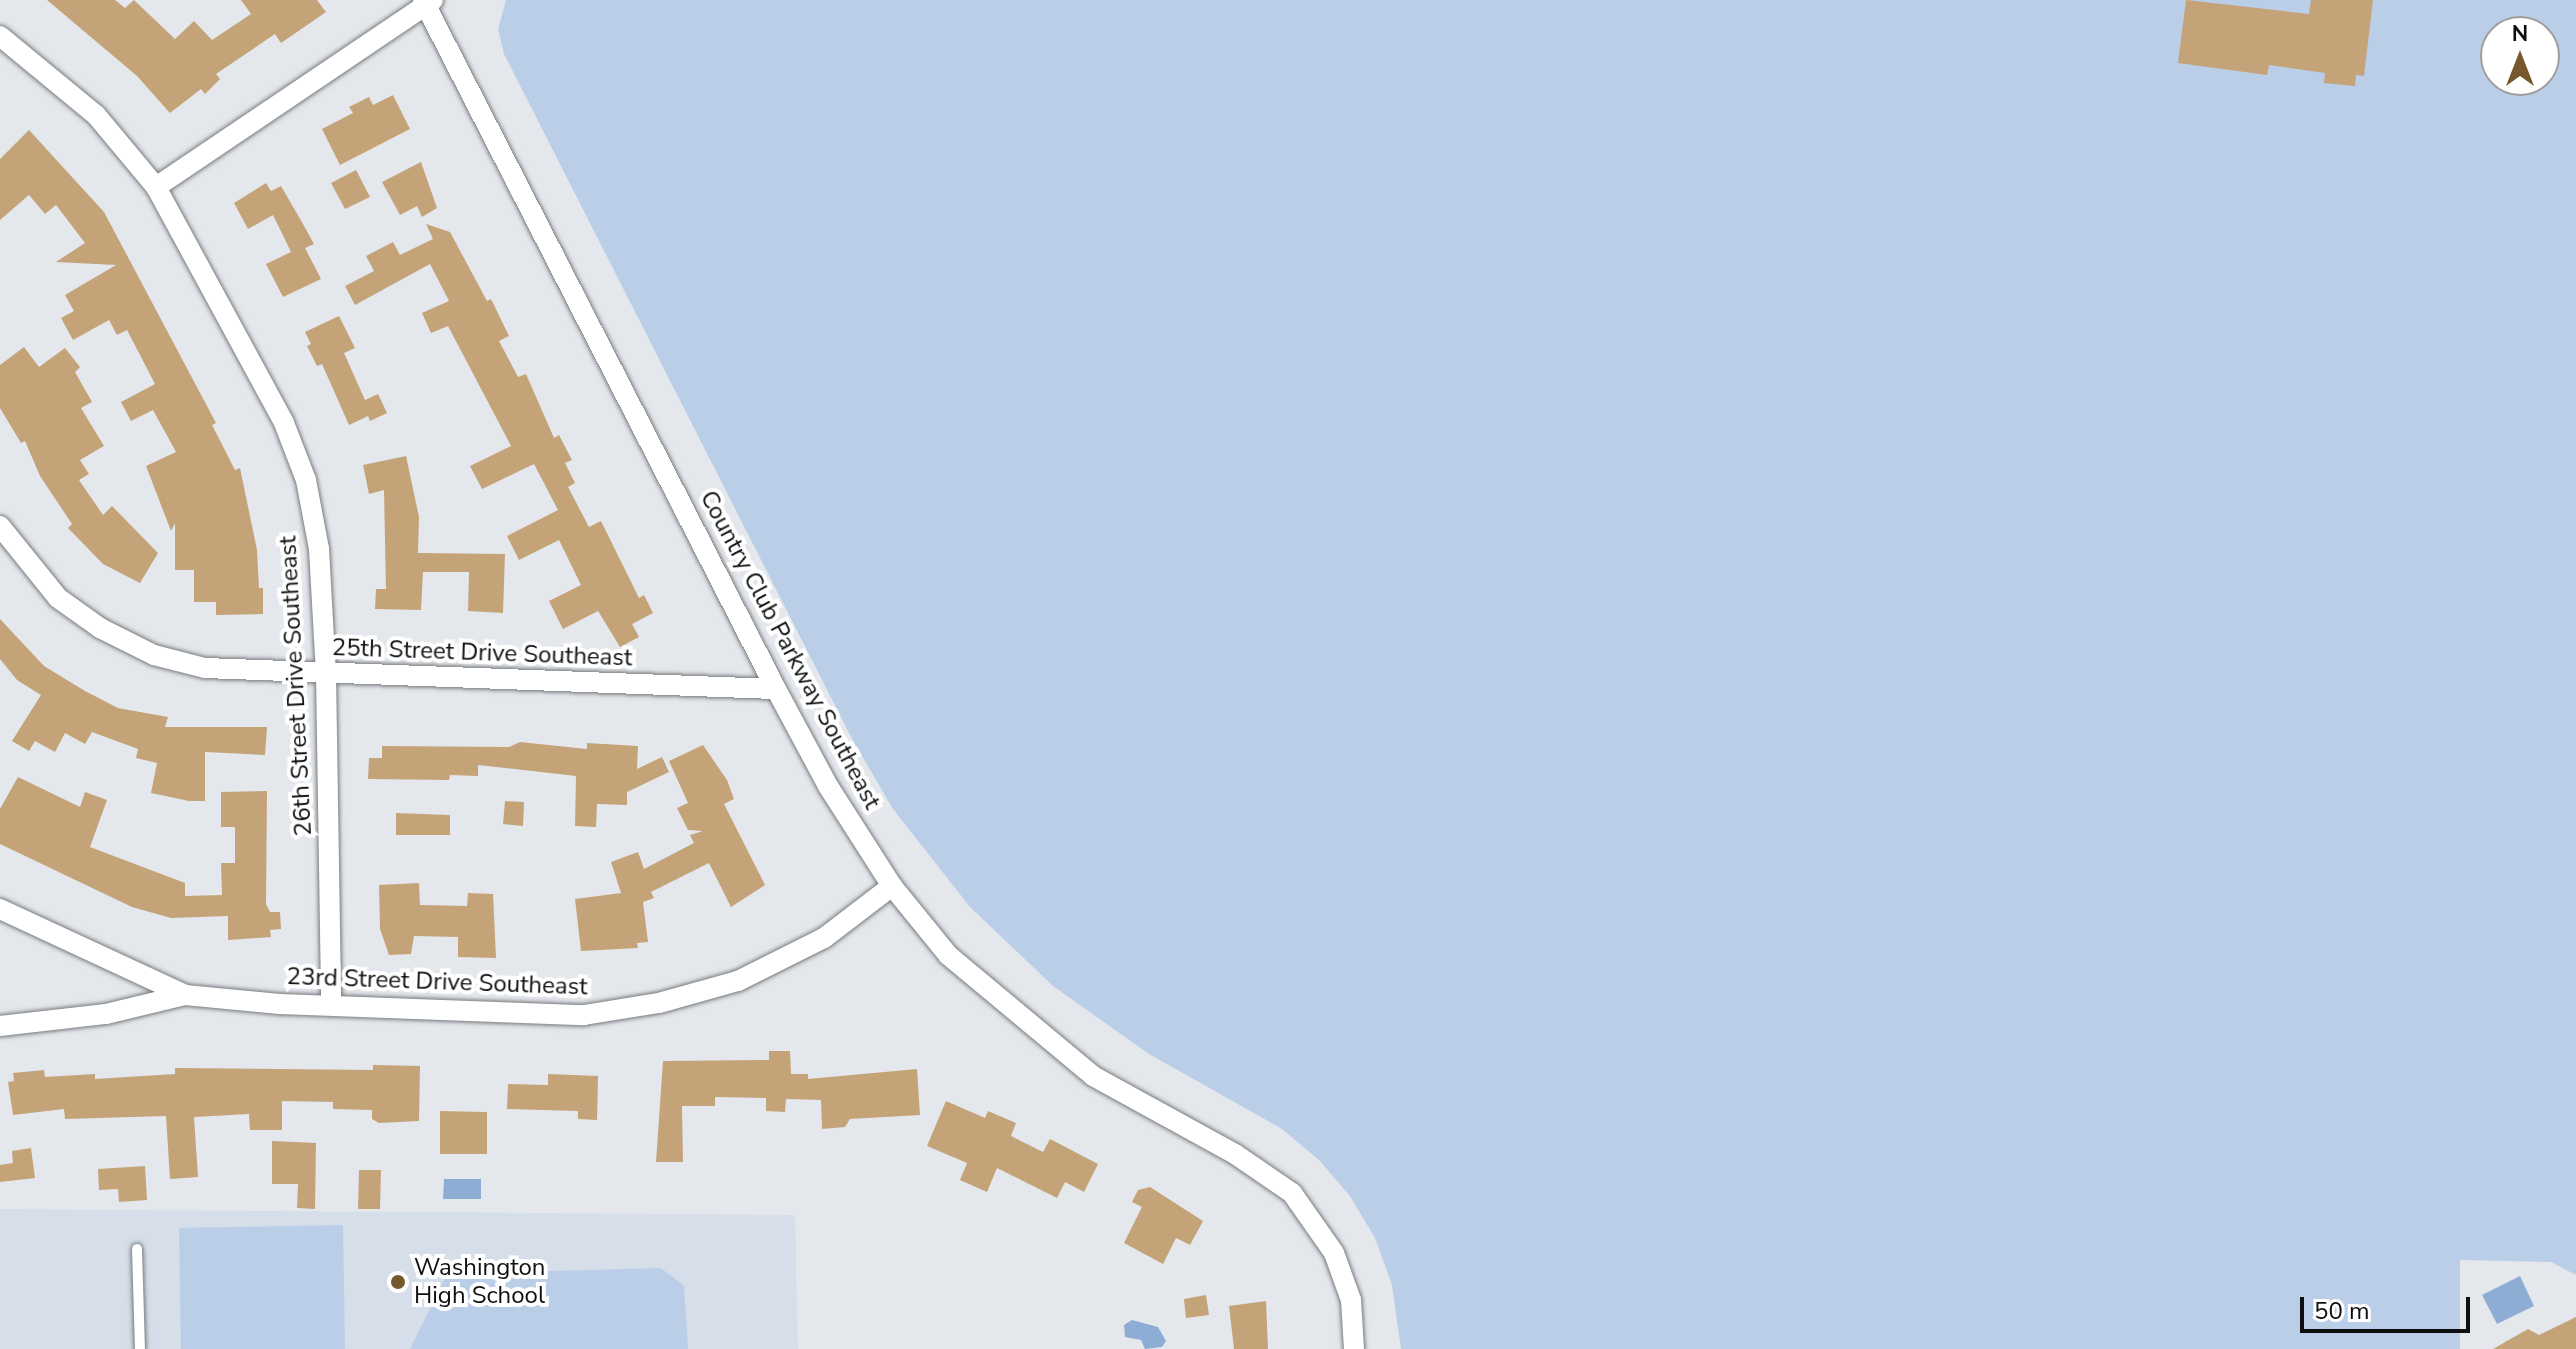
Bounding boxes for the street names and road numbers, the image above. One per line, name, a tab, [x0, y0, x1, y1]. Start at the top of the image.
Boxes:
street label: Country Club Parkway Southeast	[694, 486, 886, 814]
street label: 26th Street Drive Southeast	[274, 535, 318, 837]
street label: 25th Street Drive Southeast	[331, 633, 633, 673]
street label: 23rd Street Drive Southeast	[286, 962, 588, 1002]

